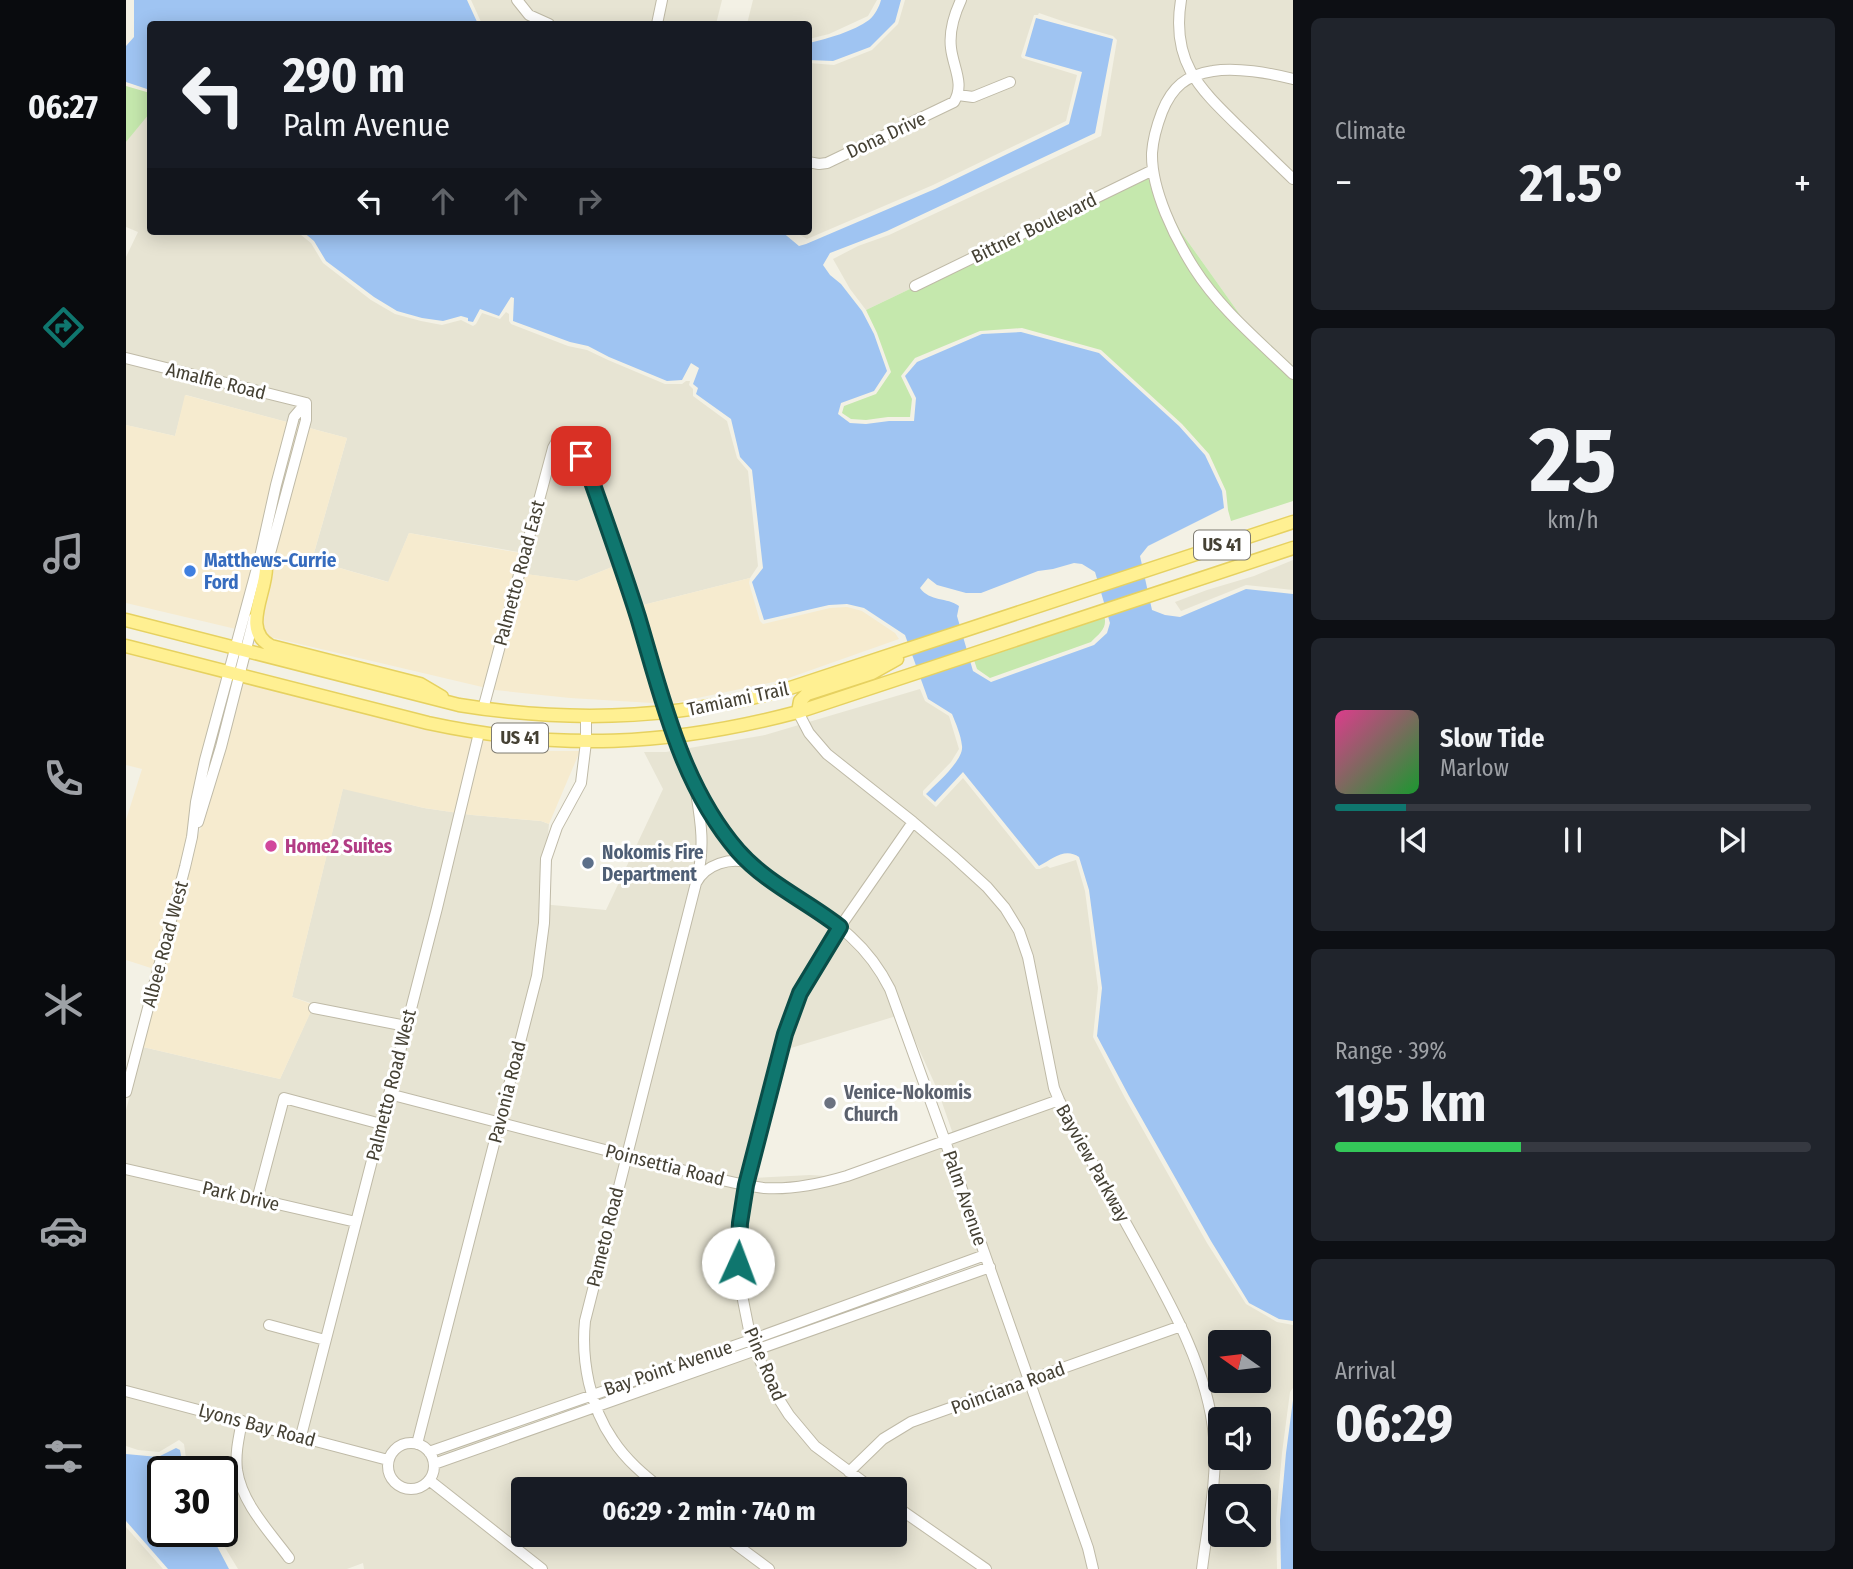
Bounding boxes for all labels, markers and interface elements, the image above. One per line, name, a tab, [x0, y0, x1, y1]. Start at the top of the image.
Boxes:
text: 290 m	[283, 46, 405, 105]
icon: left	[168, 49, 259, 140]
text: 06:27	[28, 88, 98, 126]
text: Palm Avenue	[283, 106, 450, 144]
street label: Dona Drive	[843, 107, 929, 163]
text: Climate	[1335, 117, 1406, 145]
text: 21.5°	[1519, 152, 1626, 215]
text: −	[1335, 160, 1352, 206]
text: +	[1794, 160, 1811, 206]
icon: left	[351, 182, 389, 220]
icon: ahead	[424, 182, 462, 220]
icon: ahead	[497, 182, 535, 220]
icon: right	[570, 182, 608, 220]
street label: Bittner Boulevard	[968, 188, 1100, 268]
icon: directions	[39, 303, 88, 352]
street label: Amalfie Road	[164, 358, 268, 404]
text: 25	[1530, 406, 1616, 515]
pin	[551, 426, 611, 486]
icon: arrive	[562, 437, 600, 475]
street label: Palmetto Road East	[489, 497, 550, 648]
text: km/h	[1547, 506, 1599, 534]
icon: music	[39, 529, 88, 578]
road number: US 41	[1194, 530, 1250, 560]
place label: Matthews-Currie Ford	[204, 549, 337, 594]
marker: Matthews-Currie Ford	[182, 563, 198, 579]
street label: Tamiami Trail	[685, 677, 791, 721]
text: Slow Tide	[1440, 723, 1544, 754]
road number: US 41	[492, 724, 548, 752]
icon: phone	[39, 754, 88, 803]
text: Marlow	[1440, 754, 1509, 782]
icon: previous	[1395, 821, 1433, 859]
icon: pause	[1554, 821, 1592, 859]
icon: next	[1713, 821, 1751, 859]
place label: Home2 Suites	[285, 835, 393, 858]
marker: Home2 Suites	[263, 838, 279, 854]
place label: Nokomis Fire Department	[602, 841, 704, 886]
marker: Nokomis Fire Department	[580, 855, 596, 871]
street label: Albee Road West	[137, 878, 193, 1010]
icon: climate	[39, 980, 88, 1029]
street label: Palmetto Road West	[361, 1006, 421, 1163]
text: Range · 39%	[1335, 1037, 1447, 1065]
street label: Pavonia Road	[483, 1039, 531, 1145]
text: 195 km	[1335, 1072, 1486, 1135]
place label: Venice-Nokomis Church	[843, 1081, 972, 1126]
marker: Venice-Nokomis Church	[822, 1095, 838, 1111]
street label: Bayview Parkway	[1051, 1100, 1135, 1226]
street label: Poinsettia Road	[603, 1139, 727, 1191]
street label: Palm Avenue	[938, 1147, 992, 1249]
street label: Park Drive	[200, 1176, 282, 1216]
street label: Pameto Road	[581, 1185, 629, 1289]
icon: car	[39, 1206, 88, 1255]
position arrow	[701, 1226, 775, 1300]
street label: Pine Road	[739, 1324, 791, 1404]
north arrow	[1208, 1330, 1270, 1393]
map controls	[1208, 1330, 1271, 1547]
street label: Bay Point Avenue	[601, 1335, 735, 1401]
street label: Poinciana Road	[948, 1357, 1068, 1419]
text: Arrival	[1335, 1357, 1396, 1385]
text: 06:29	[1335, 1392, 1453, 1455]
street label: Lyons Bay Road	[196, 1398, 318, 1452]
button: sound	[1208, 1407, 1271, 1470]
icon: filters	[39, 1432, 88, 1481]
speed limit sign: 30	[147, 1456, 238, 1547]
button: search	[1208, 1484, 1271, 1547]
text: 06:29 · 2 min · 740 m	[602, 1496, 816, 1527]

